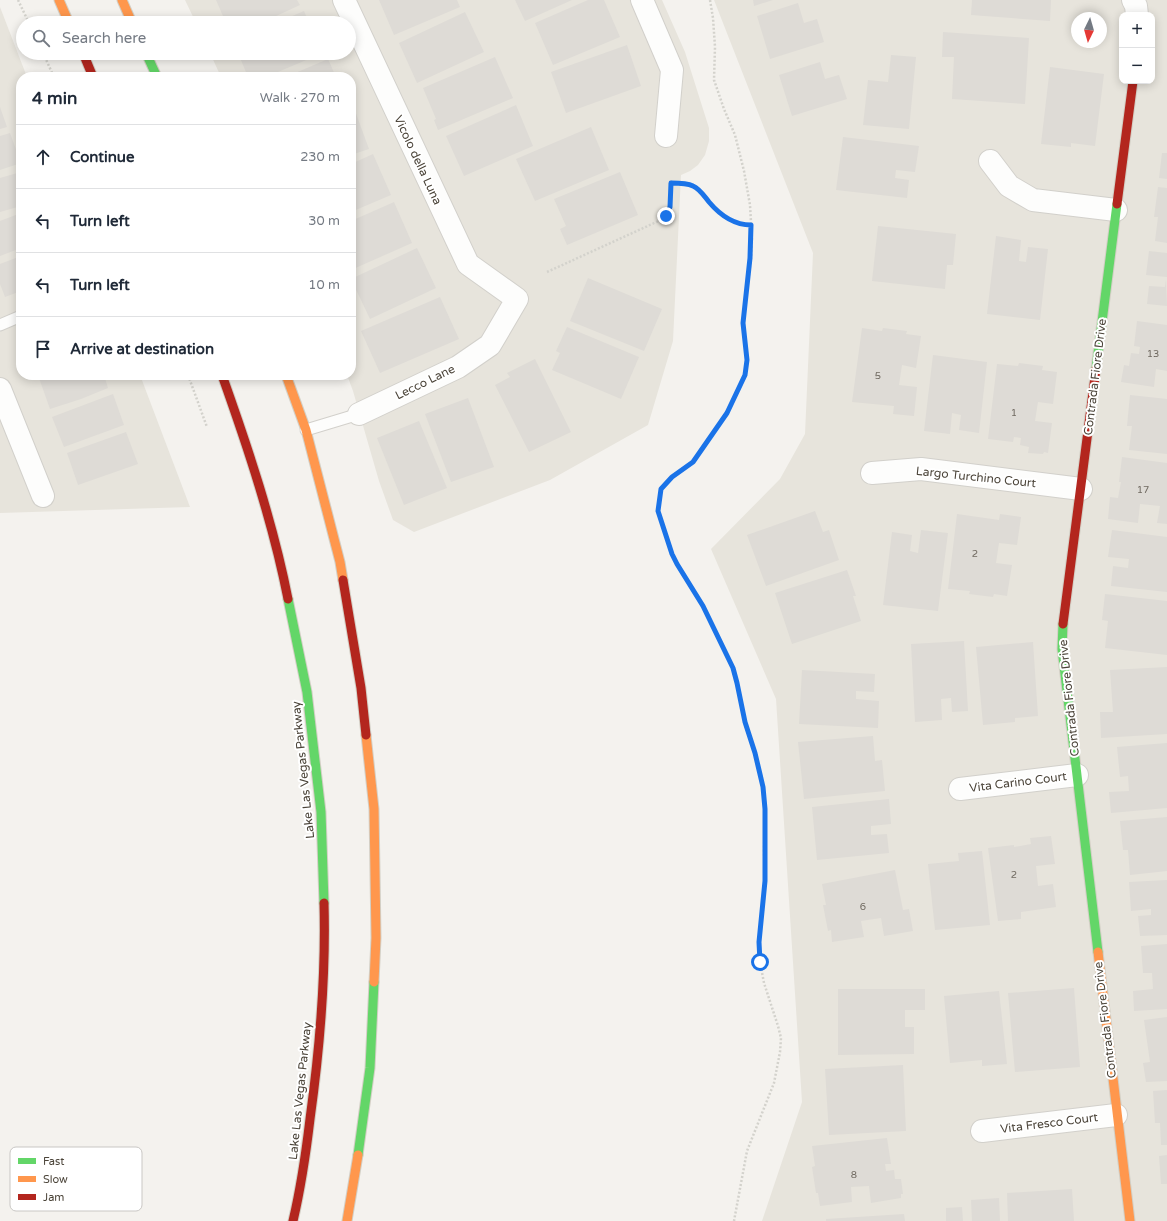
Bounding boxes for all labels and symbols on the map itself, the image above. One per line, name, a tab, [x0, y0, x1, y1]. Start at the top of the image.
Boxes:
north arrow	[1071, 12, 1107, 48]
street label: Vicolo della Luna	[391, 113, 445, 207]
route end	[657, 207, 675, 225]
street label: Contrada Fiore Drive	[1081, 318, 1109, 436]
house number: 13	[1147, 348, 1159, 360]
street label: Lecco Lane	[393, 361, 457, 402]
house number: 5	[875, 370, 881, 382]
house number: 1	[1011, 407, 1017, 419]
street label: Largo Turchino Court	[915, 464, 1037, 490]
house number: 17	[1137, 484, 1149, 496]
house number: 2	[972, 548, 978, 560]
street label: Contrada Fiore Drive	[1056, 639, 1082, 757]
street label: Lake Las Vegas Parkway	[289, 700, 317, 840]
street label: Vita Carino Court	[969, 769, 1068, 795]
house number: 2	[1011, 869, 1017, 881]
house number: 6	[860, 901, 866, 913]
route start	[751, 953, 769, 971]
street label: Contrada Fiore Drive	[1091, 961, 1119, 1079]
street label: Lake Las Vegas Parkway	[286, 1021, 314, 1161]
street label: Vita Fresco Court	[999, 1110, 1099, 1136]
legend	[10, 1147, 142, 1211]
text: Fast	[43, 1155, 64, 1168]
house number: 8	[851, 1169, 857, 1181]
text: Slow	[43, 1173, 68, 1186]
text: Jam	[43, 1191, 64, 1204]

